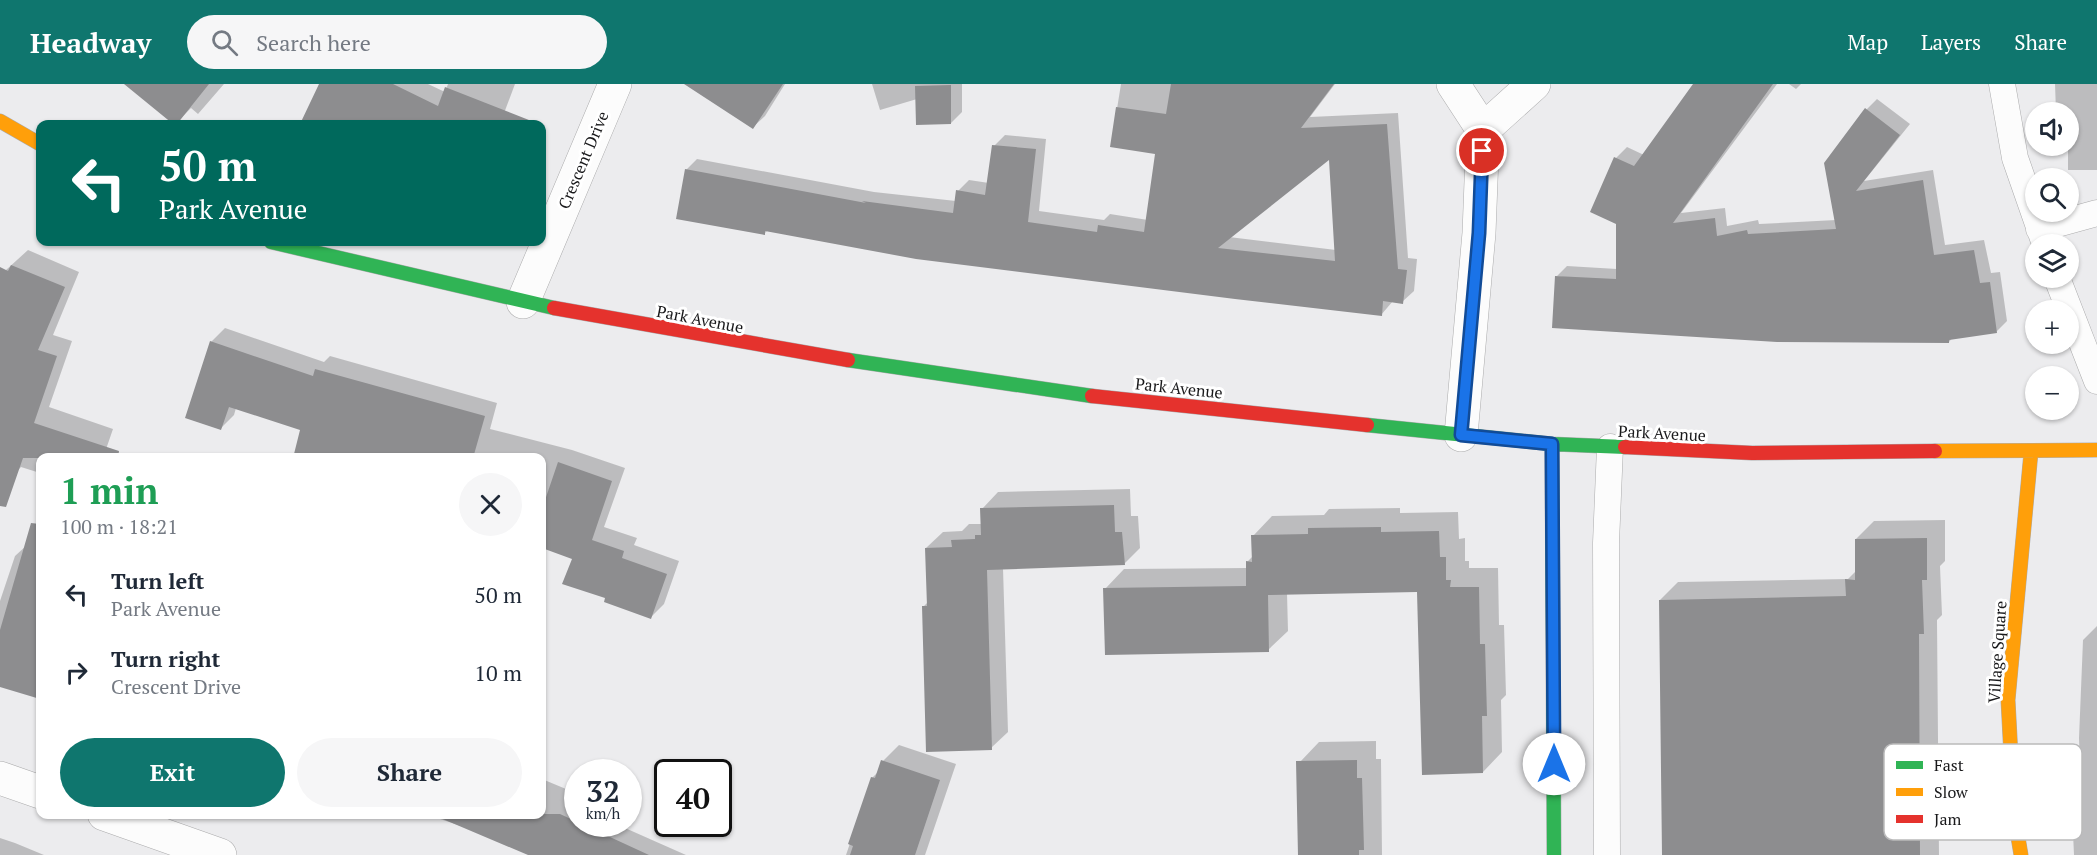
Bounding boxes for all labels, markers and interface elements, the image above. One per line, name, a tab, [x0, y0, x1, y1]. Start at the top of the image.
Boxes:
search box	[187, 15, 607, 69]
text: Headway	[30, 24, 151, 61]
icon: search	[208, 26, 241, 59]
text: Search here	[256, 28, 371, 57]
text: Map	[1847, 28, 1888, 56]
text: Layers	[1921, 28, 1981, 56]
text: Share	[2014, 28, 2067, 56]
map controls	[2025, 102, 2079, 420]
button: sound	[2025, 102, 2079, 156]
street label: Crescent Drive	[553, 108, 613, 212]
pin	[1456, 125, 1507, 176]
icon: arrive	[1465, 134, 1498, 167]
text: 50 m	[159, 137, 257, 193]
icon: left	[60, 144, 138, 222]
button: search	[2025, 168, 2079, 222]
text: Park Avenue	[159, 191, 307, 227]
button: layers	[2025, 234, 2079, 288]
street label: Park Avenue	[655, 300, 745, 338]
button: +	[2025, 300, 2079, 354]
button: −	[2025, 366, 2079, 420]
street label: Park Avenue	[1134, 372, 1224, 404]
street label: Park Avenue	[1618, 420, 1706, 446]
text: 1 min	[60, 467, 158, 514]
button: close	[459, 473, 522, 536]
text: 100 m · 18:21	[60, 513, 178, 540]
text: Turn left	[111, 566, 204, 595]
icon: left	[60, 578, 93, 611]
text: 50 m	[474, 580, 522, 609]
text: Park Avenue	[111, 595, 221, 622]
street label: Village Square	[1982, 600, 2012, 704]
text: Turn right	[111, 644, 220, 673]
icon: right	[60, 656, 93, 689]
text: 10 m	[474, 658, 522, 687]
text: Crescent Drive	[111, 673, 241, 700]
position arrow	[1522, 732, 1586, 796]
button: Exit	[60, 738, 285, 807]
button: Share	[297, 738, 522, 807]
legend	[1884, 744, 2082, 840]
text: Fast	[1934, 754, 1964, 776]
speed limit sign: 40	[654, 759, 732, 837]
text: 32	[586, 771, 620, 811]
text: Slow	[1934, 781, 1968, 803]
text: km/h	[586, 803, 620, 823]
text: Jam	[1934, 808, 1962, 830]

